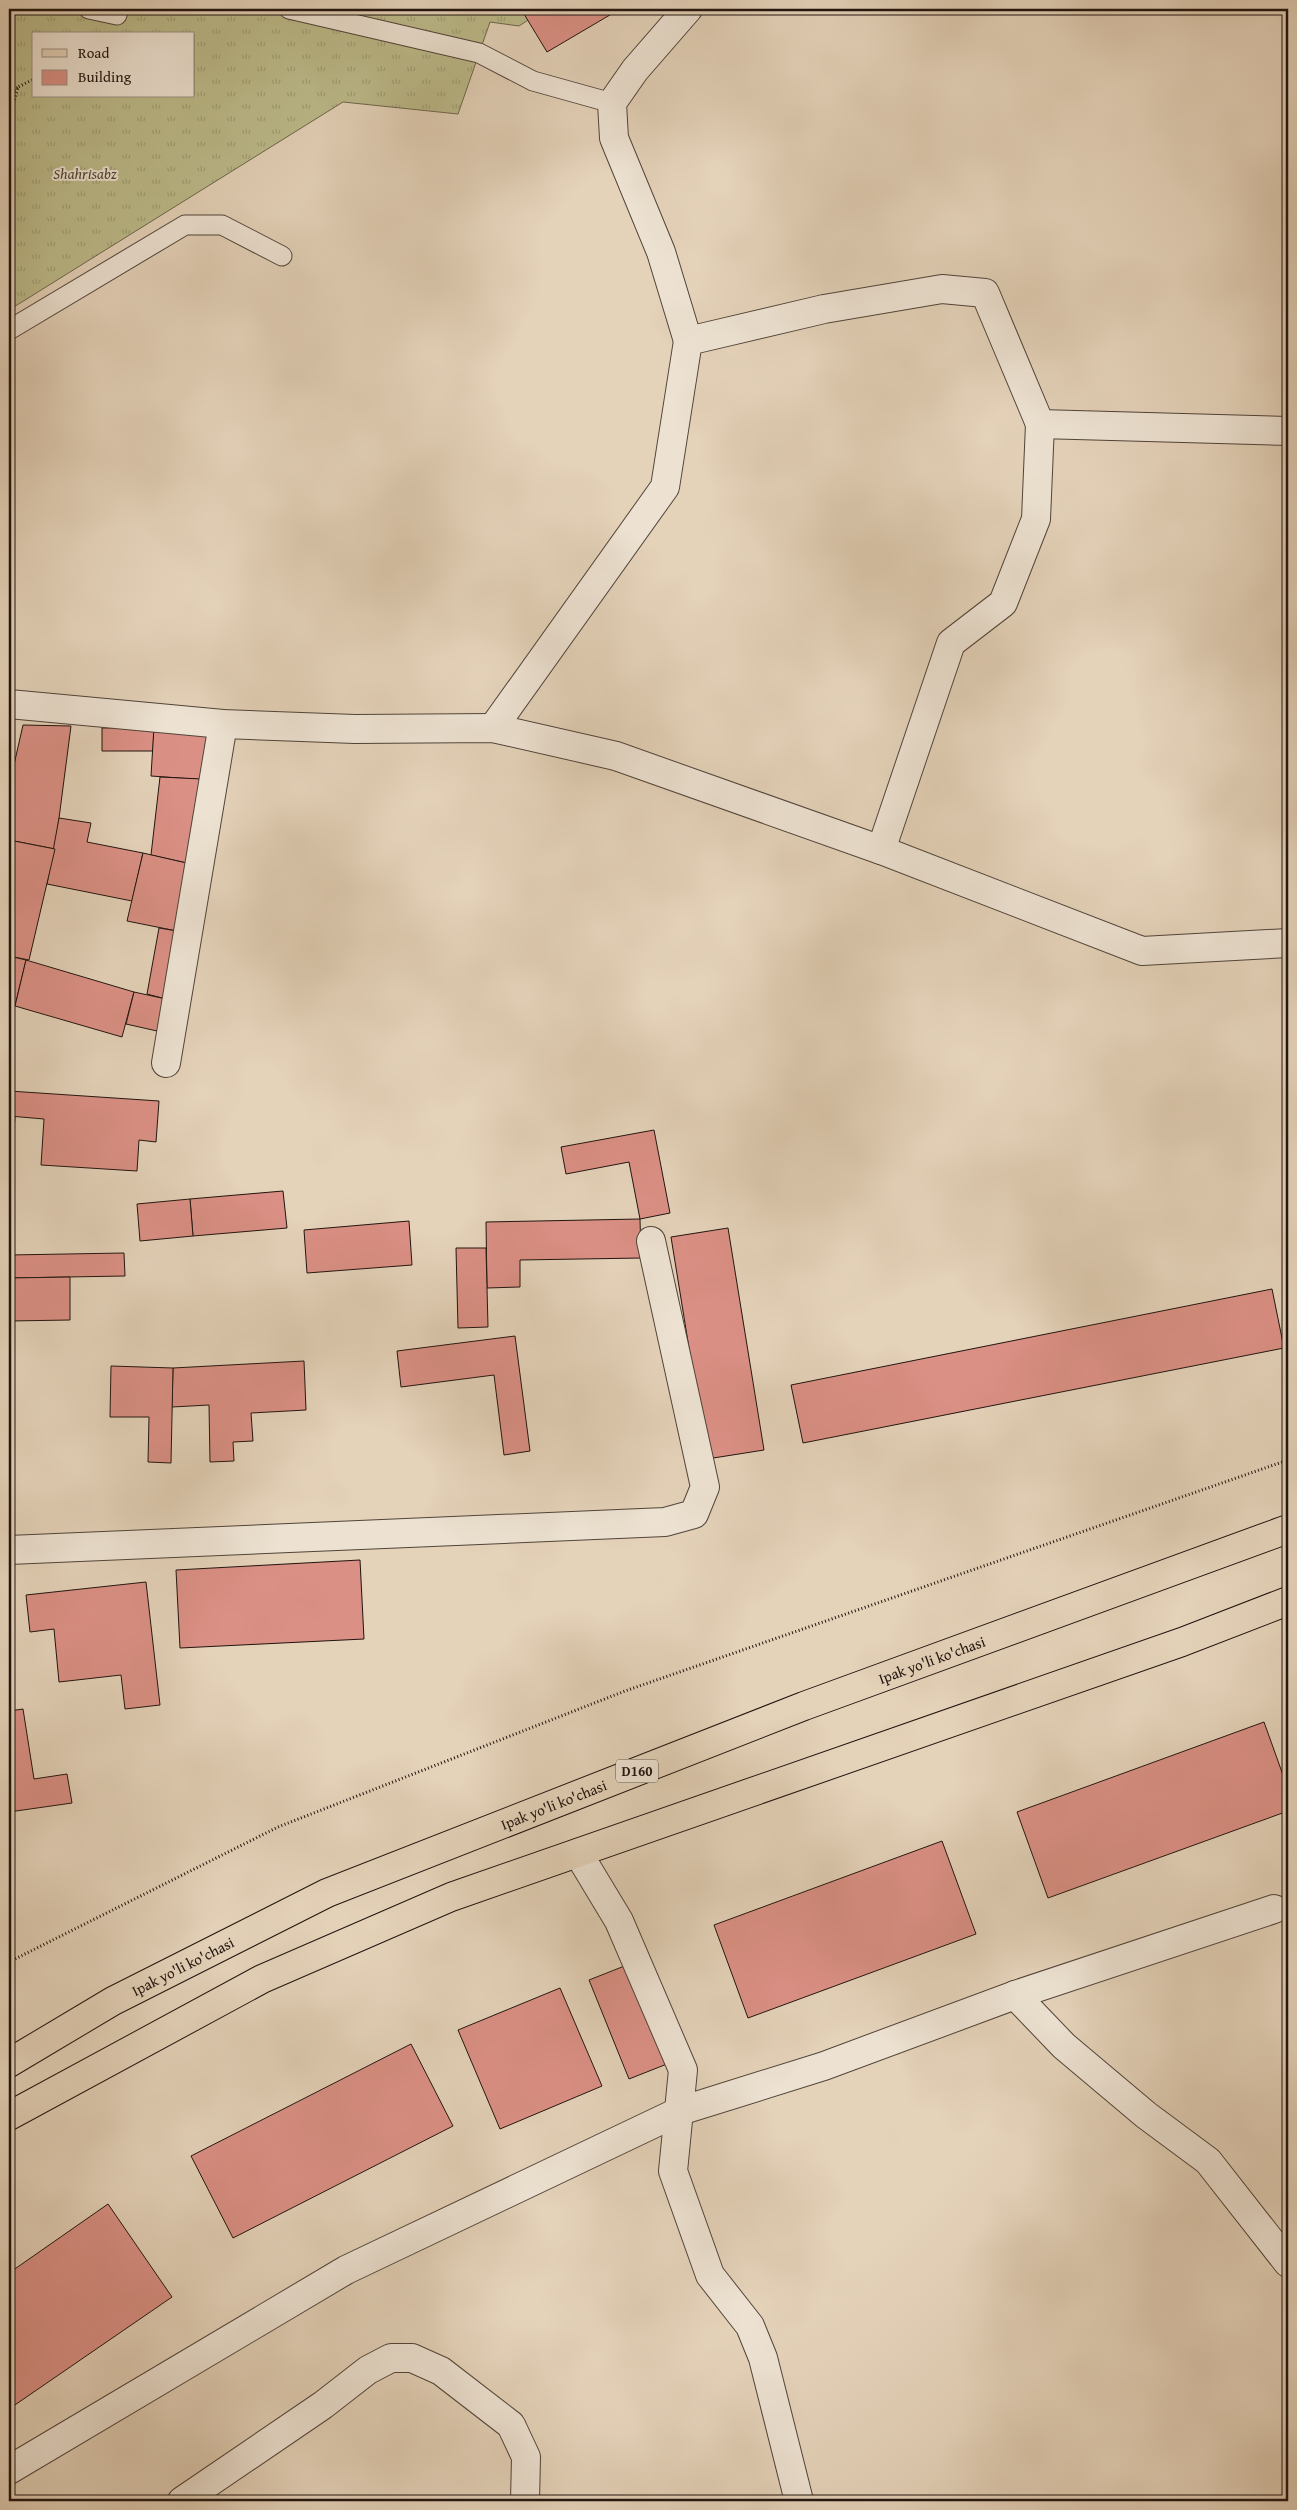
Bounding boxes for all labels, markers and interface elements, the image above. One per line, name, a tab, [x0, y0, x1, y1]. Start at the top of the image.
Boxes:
legend	[32, 32, 195, 98]
text: Road	[78, 42, 109, 63]
text: Building	[78, 66, 132, 87]
park label: Shahrisabz	[53, 163, 117, 184]
street label: Ipak yo'li ko'chasi	[875, 1630, 988, 1688]
road number: D160	[616, 1760, 658, 1782]
street label: Ipak yo'li ko'chasi	[497, 1774, 610, 1834]
street label: Ipak yo'li ko'chasi	[128, 1931, 237, 2001]

